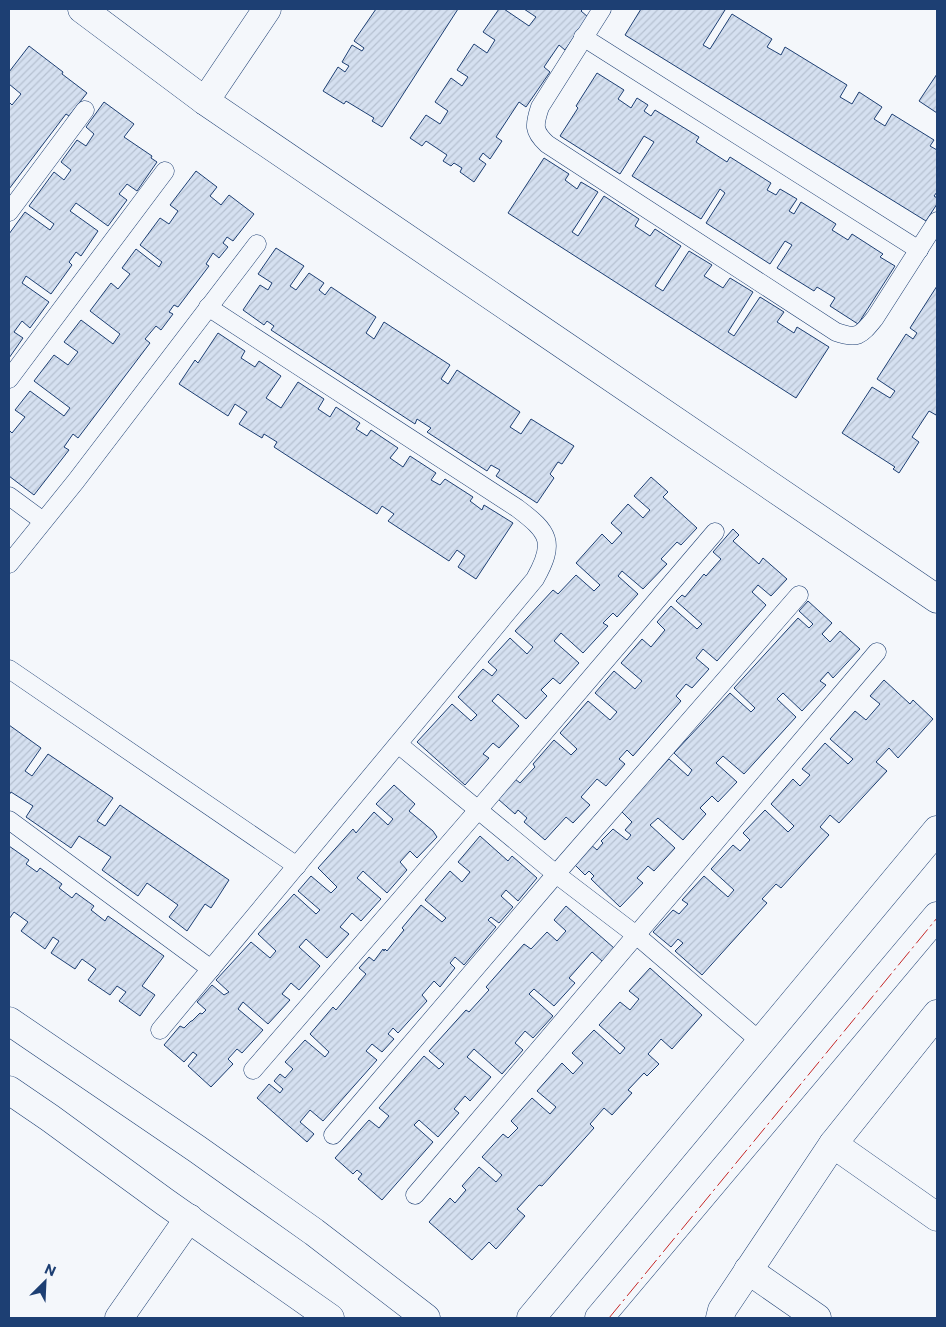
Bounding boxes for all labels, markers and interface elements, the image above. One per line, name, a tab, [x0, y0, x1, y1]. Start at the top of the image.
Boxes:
north arrow	[20, 1257, 70, 1307]
text: N	[42, 1260, 59, 1280]

